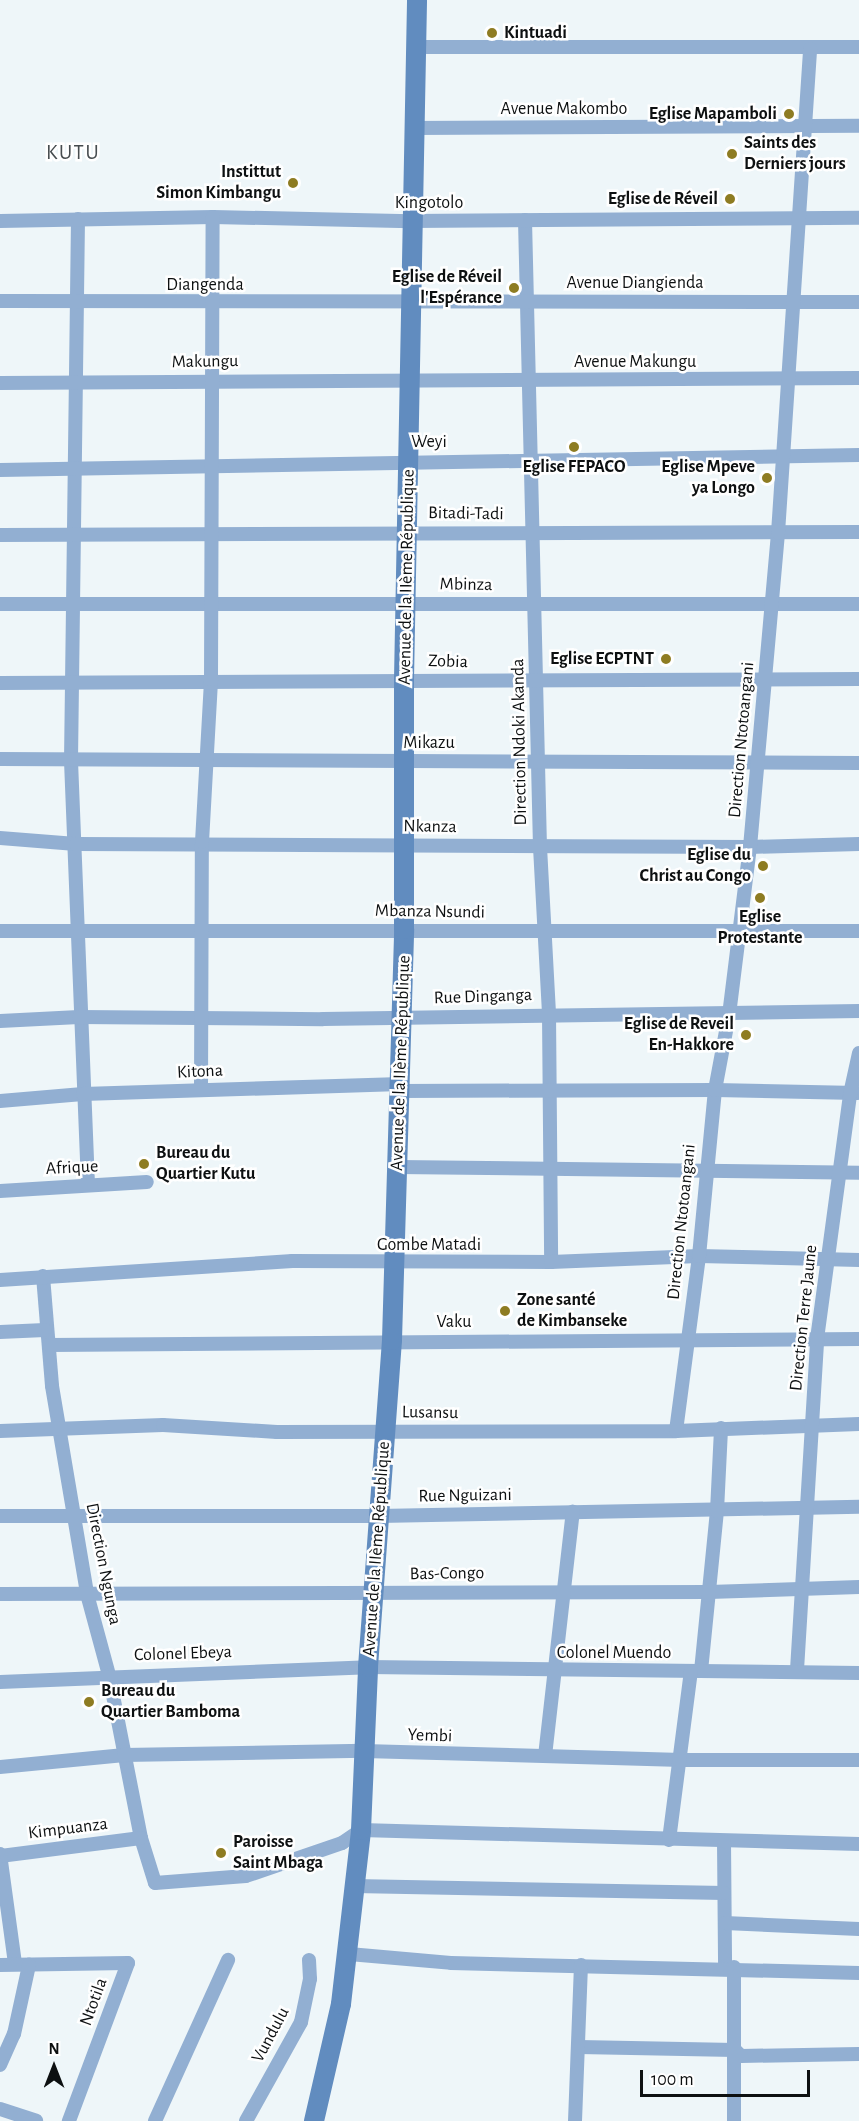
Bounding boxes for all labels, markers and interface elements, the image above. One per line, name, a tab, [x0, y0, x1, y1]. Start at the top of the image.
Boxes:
place label: Kintuadi	[504, 22, 567, 44]
marker: Kintuadi	[485, 26, 499, 40]
street label: Avenue Makombo	[501, 98, 627, 120]
place label: Eglise Mapamboli	[649, 103, 777, 125]
marker: Eglise Mapamboli	[782, 107, 796, 121]
place label: Saints des Derniers jours	[744, 133, 846, 176]
district label: KUTU	[46, 140, 100, 166]
marker: Saints des Derniers jours	[725, 147, 739, 161]
place label: Instittut Simon Kimbangu	[156, 162, 281, 204]
marker: Instittut Simon Kimbangu	[286, 176, 300, 190]
place label: Eglise de Réveil	[608, 188, 718, 210]
street label: Kingotolo	[395, 192, 463, 214]
marker: Eglise de Réveil	[723, 192, 737, 206]
place label: Eglise de Réveil l'Espérance	[392, 267, 502, 310]
street label: Avenue Diangienda	[566, 272, 704, 294]
street label: Diangenda	[166, 274, 244, 296]
marker: Eglise de Réveil l'Espérance	[507, 281, 521, 295]
street label: Makungu	[171, 351, 239, 373]
street label: Avenue Makungu	[574, 351, 696, 373]
street label: Weyi	[411, 431, 447, 453]
marker: Eglise FEPACO	[567, 440, 581, 454]
place label: Eglise FEPACO	[523, 456, 625, 478]
place label: Eglise Mpeve ya Longo	[661, 457, 755, 500]
street label: Avenue de la IIème République	[394, 469, 420, 685]
marker: Eglise Mpeve ya Longo	[760, 471, 774, 485]
street label: Bitadi-Tadi	[428, 503, 504, 525]
street label: Mbinza	[439, 574, 493, 596]
place label: Eglise ECPTNT	[550, 648, 654, 670]
street label: Zobia	[428, 651, 468, 673]
marker: Eglise ECPTNT	[659, 652, 673, 666]
street label: Direction Ndoki Akanda	[508, 658, 532, 826]
street label: Direction Ntotoangani	[724, 661, 760, 819]
street label: Mikazu	[403, 732, 455, 754]
street label: Nkanza	[403, 816, 457, 838]
place label: Eglise du Christ au Congo	[640, 845, 751, 888]
marker: Eglise du Christ au Congo	[756, 859, 770, 873]
marker: Eglise Protestante	[753, 891, 767, 905]
street label: Mbanza Nsundi	[375, 900, 485, 924]
place label: Eglise Protestante	[718, 907, 802, 950]
street label: Avenue de la IIème République	[386, 955, 416, 1171]
street label: Rue Dinganga	[434, 984, 532, 1010]
place label: Eglise de Reveil En-Hakkore	[624, 1014, 734, 1056]
marker: Eglise de Reveil En-Hakkore	[739, 1028, 753, 1042]
street label: Kitona	[176, 1060, 224, 1084]
place label: Bureau du Quartier Kutu	[156, 1143, 255, 1186]
street label: Direction Ntotoangani	[663, 1143, 701, 1301]
street label: Afrique	[45, 1156, 99, 1180]
marker: Bureau du Quartier Kutu	[137, 1157, 151, 1171]
street label: Gombe Matadi	[377, 1234, 481, 1256]
street label: Direction Terre Jaune	[786, 1244, 822, 1392]
place label: Zone santé de Kimbanseke	[517, 1290, 627, 1332]
marker: Zone santé de Kimbanseke	[498, 1304, 512, 1318]
street label: Vaku	[437, 1311, 471, 1333]
street label: Lusansu	[402, 1402, 458, 1424]
street label: Avenue de la IIème République	[359, 1441, 395, 1657]
street label: Rue Nguizani	[418, 1484, 512, 1508]
street label: Direction Ngunga	[81, 1501, 125, 1627]
street label: Bas-Congo	[409, 1563, 485, 1585]
street label: Colonel Ebeya	[134, 1641, 232, 1667]
street label: Colonel Muendo	[557, 1642, 671, 1664]
place label: Bureau du Quartier Bamboma	[101, 1681, 240, 1724]
marker: Bureau du Quartier Bamboma	[82, 1695, 96, 1709]
street label: Yembi	[407, 1724, 453, 1748]
street label: Kimpuanza	[27, 1813, 109, 1845]
place label: Paroisse Saint Mbaga	[233, 1832, 323, 1874]
marker: Paroisse Saint Mbaga	[214, 1846, 228, 1860]
street label: Ntotila	[75, 1975, 113, 2029]
street label: Vundulu	[247, 2004, 295, 2066]
north arrow	[24, 2037, 84, 2097]
text: N	[48, 2041, 60, 2057]
scale bar	[643, 2058, 812, 2096]
text: 100 m	[651, 2071, 694, 2089]

